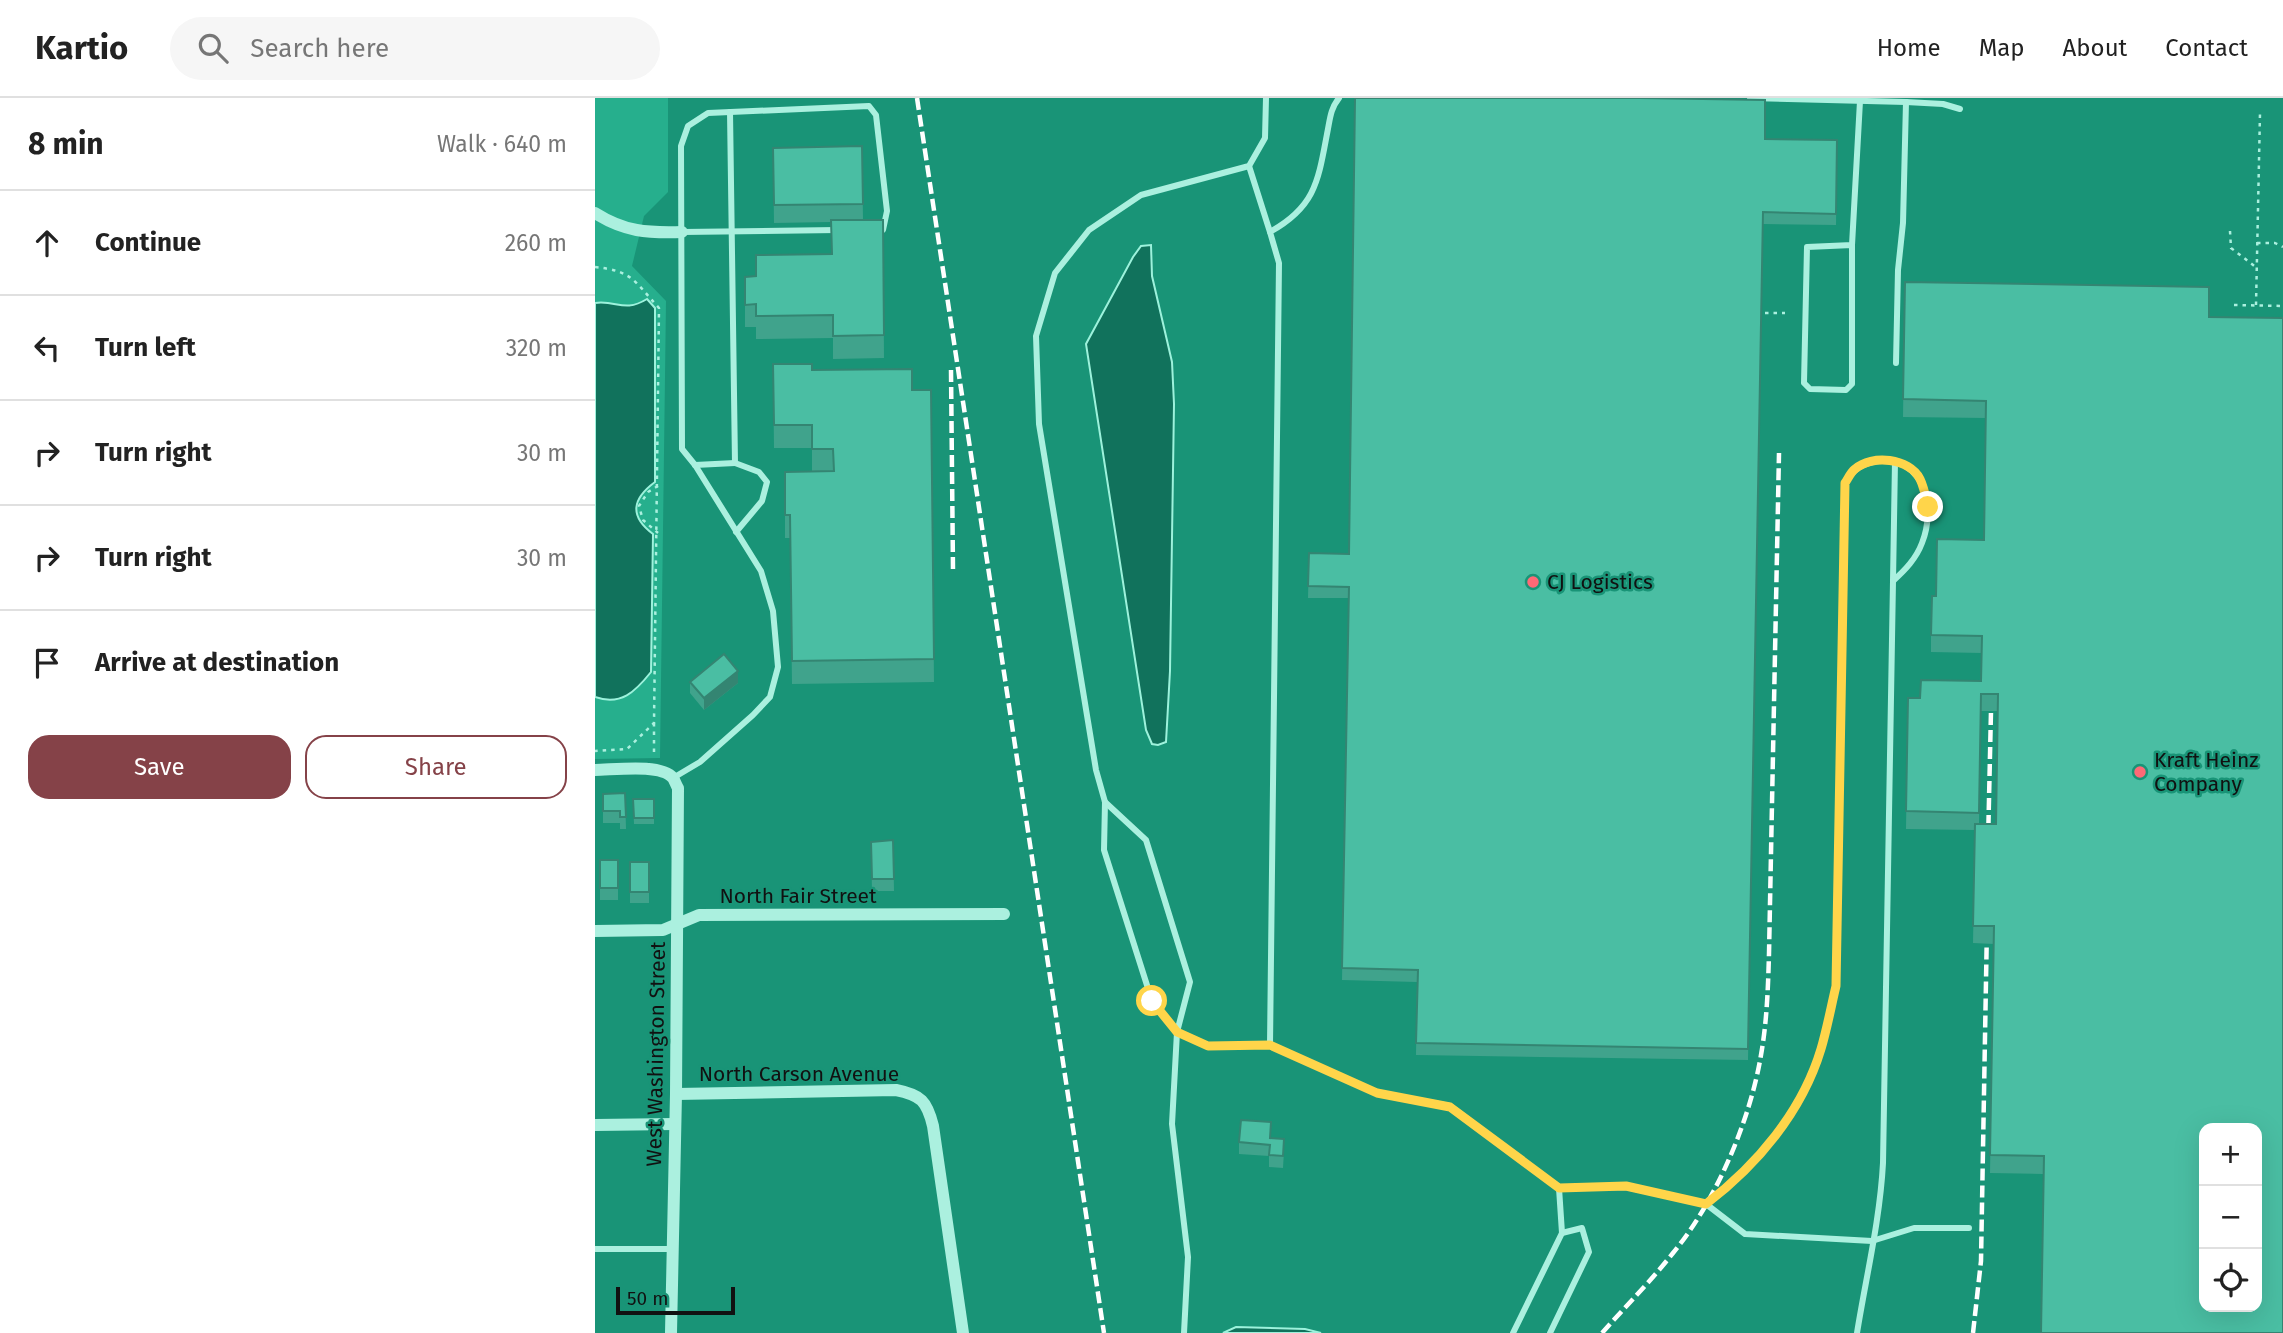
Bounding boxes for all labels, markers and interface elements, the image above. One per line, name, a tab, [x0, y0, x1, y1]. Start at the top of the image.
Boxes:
search box	[170, 17, 660, 80]
text: Kartio	[35, 28, 128, 68]
icon: search	[194, 29, 232, 67]
text: Search here	[250, 33, 389, 64]
text: Home	[1877, 34, 1941, 62]
text: Map	[1979, 34, 2025, 62]
text: About	[2063, 34, 2127, 62]
text: Contact	[2165, 34, 2248, 62]
text: 8 min	[28, 126, 104, 162]
text: Walk · 640 m	[437, 130, 567, 158]
icon: ahead	[28, 224, 66, 262]
text: Continue	[95, 227, 201, 258]
text: 260 m	[505, 229, 567, 257]
icon: left	[28, 329, 66, 367]
text: Turn left	[95, 332, 196, 363]
text: 320 m	[506, 334, 567, 362]
icon: right	[28, 434, 66, 472]
text: Turn right	[95, 437, 212, 468]
text: 30 m	[517, 439, 567, 467]
route end	[1912, 491, 1943, 522]
icon: right	[28, 539, 66, 577]
text: Turn right	[95, 542, 212, 573]
text: 30 m	[517, 544, 567, 572]
place label: CJ Logistics	[1547, 569, 1653, 595]
marker: CJ Logistics	[1525, 574, 1541, 590]
icon: arrive	[28, 644, 66, 682]
text: Arrive at destination	[95, 647, 339, 678]
button: Save	[28, 735, 291, 799]
button: Share	[305, 735, 567, 799]
place label: Kraft Heinz Company	[2154, 747, 2258, 797]
marker: Kraft Heinz Company	[2132, 764, 2148, 780]
street label: North Fair Street	[719, 883, 877, 909]
street label: West Washington Street	[641, 941, 671, 1167]
route start	[1136, 985, 1167, 1016]
street label: North Carson Avenue	[699, 1061, 899, 1087]
map controls	[2199, 1123, 2262, 1312]
button: +	[2199, 1123, 2262, 1186]
button: −	[2199, 1186, 2262, 1249]
button: locate	[2199, 1249, 2262, 1312]
scale bar	[616, 1284, 735, 1316]
text: 50 m	[627, 1287, 668, 1310]

